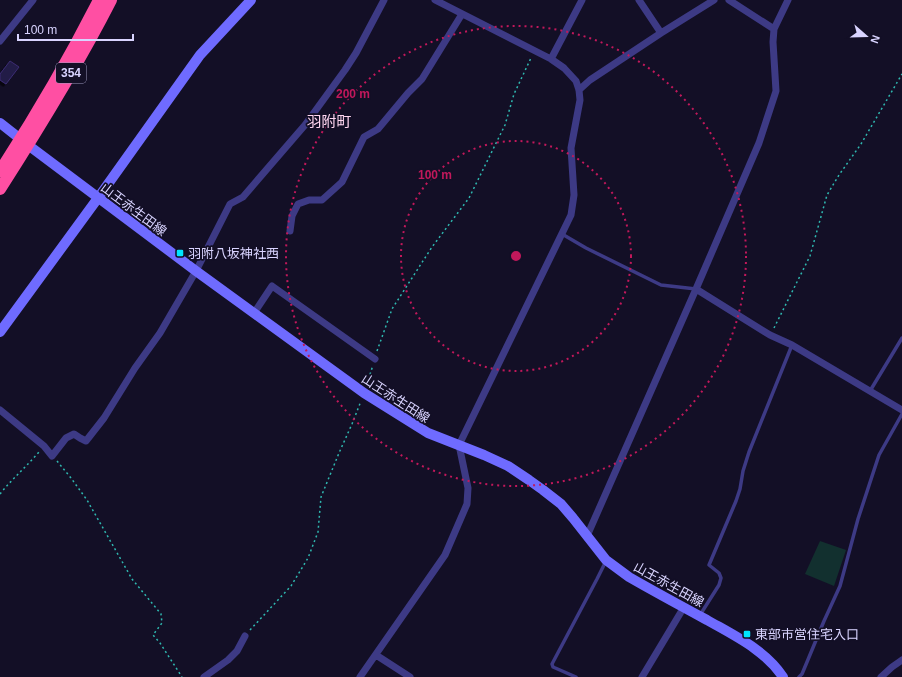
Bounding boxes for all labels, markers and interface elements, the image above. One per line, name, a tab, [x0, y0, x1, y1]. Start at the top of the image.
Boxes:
scale bar	[18, 16, 133, 42]
north arrow	[846, 16, 886, 56]
text: 100 m	[24, 23, 57, 37]
text: N	[868, 34, 882, 45]
road number: 354	[56, 63, 86, 83]
text: 200 m	[336, 87, 370, 101]
district label: 羽附町	[306, 113, 352, 130]
text: 100 m	[418, 168, 452, 182]
street label: 山王赤生田線	[98, 180, 169, 239]
place label: 羽附八坂神社西	[188, 246, 279, 261]
marker: 羽附八坂神社西	[175, 248, 185, 258]
centre of rings	[509, 249, 523, 263]
street label: 山王赤生田線	[359, 371, 433, 426]
street label: 山王赤生田線	[631, 559, 707, 610]
place label: 東部市営住宅入口	[755, 627, 859, 642]
marker: 東部市営住宅入口	[742, 629, 752, 639]

